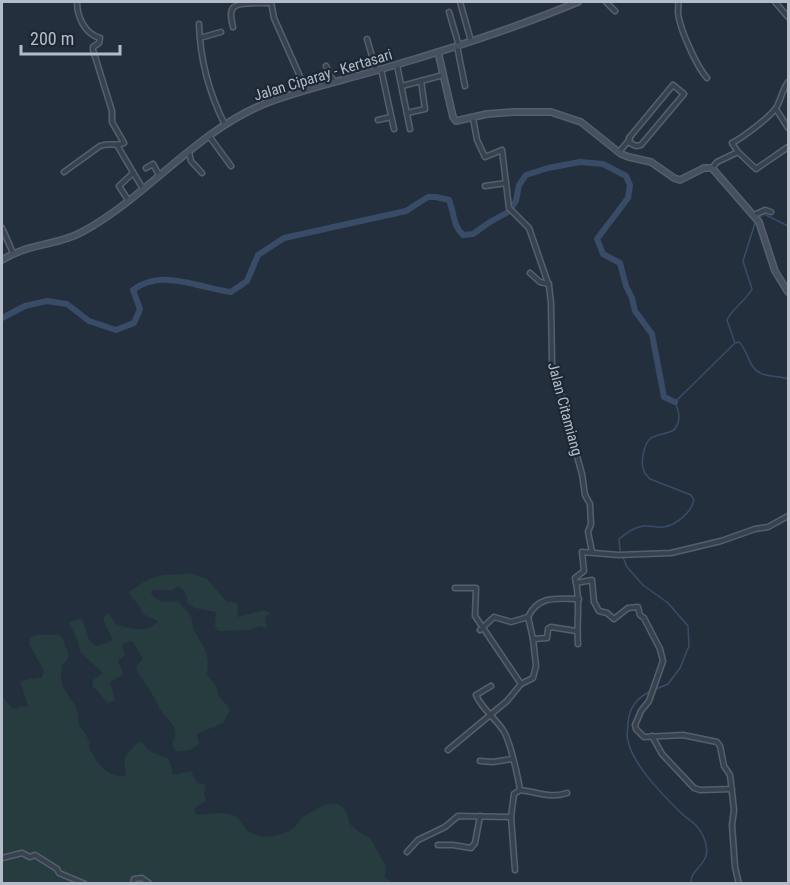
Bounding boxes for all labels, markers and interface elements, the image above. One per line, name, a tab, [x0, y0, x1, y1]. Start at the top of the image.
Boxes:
scale bar	[21, 18, 120, 56]
text: 200 m	[30, 28, 74, 49]
street label: Jalan Ciparay - Kertasari	[251, 45, 395, 105]
street label: Jalan Citamiang	[544, 360, 586, 458]

